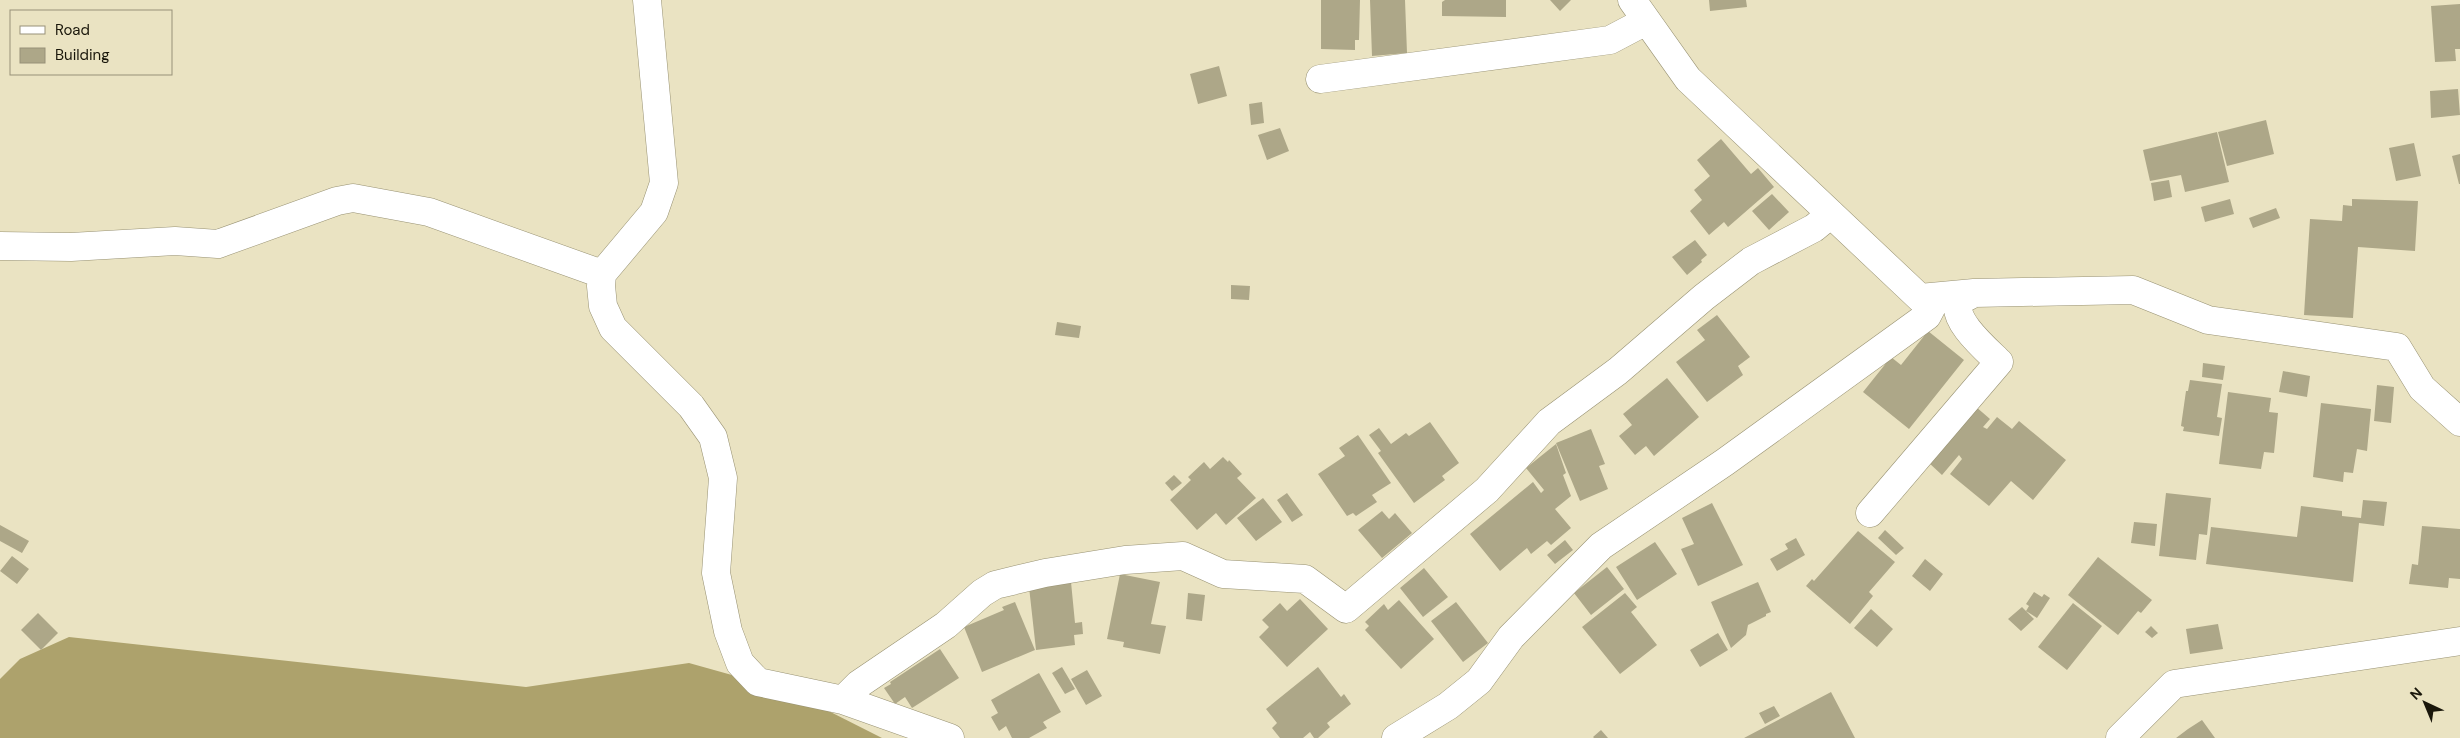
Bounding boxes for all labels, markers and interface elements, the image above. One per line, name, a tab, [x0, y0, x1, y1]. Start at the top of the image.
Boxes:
legend	[10, 10, 172, 75]
text: Road	[55, 20, 90, 40]
text: Building	[55, 45, 110, 65]
north arrow	[2400, 678, 2450, 728]
text: N	[2406, 684, 2426, 704]

